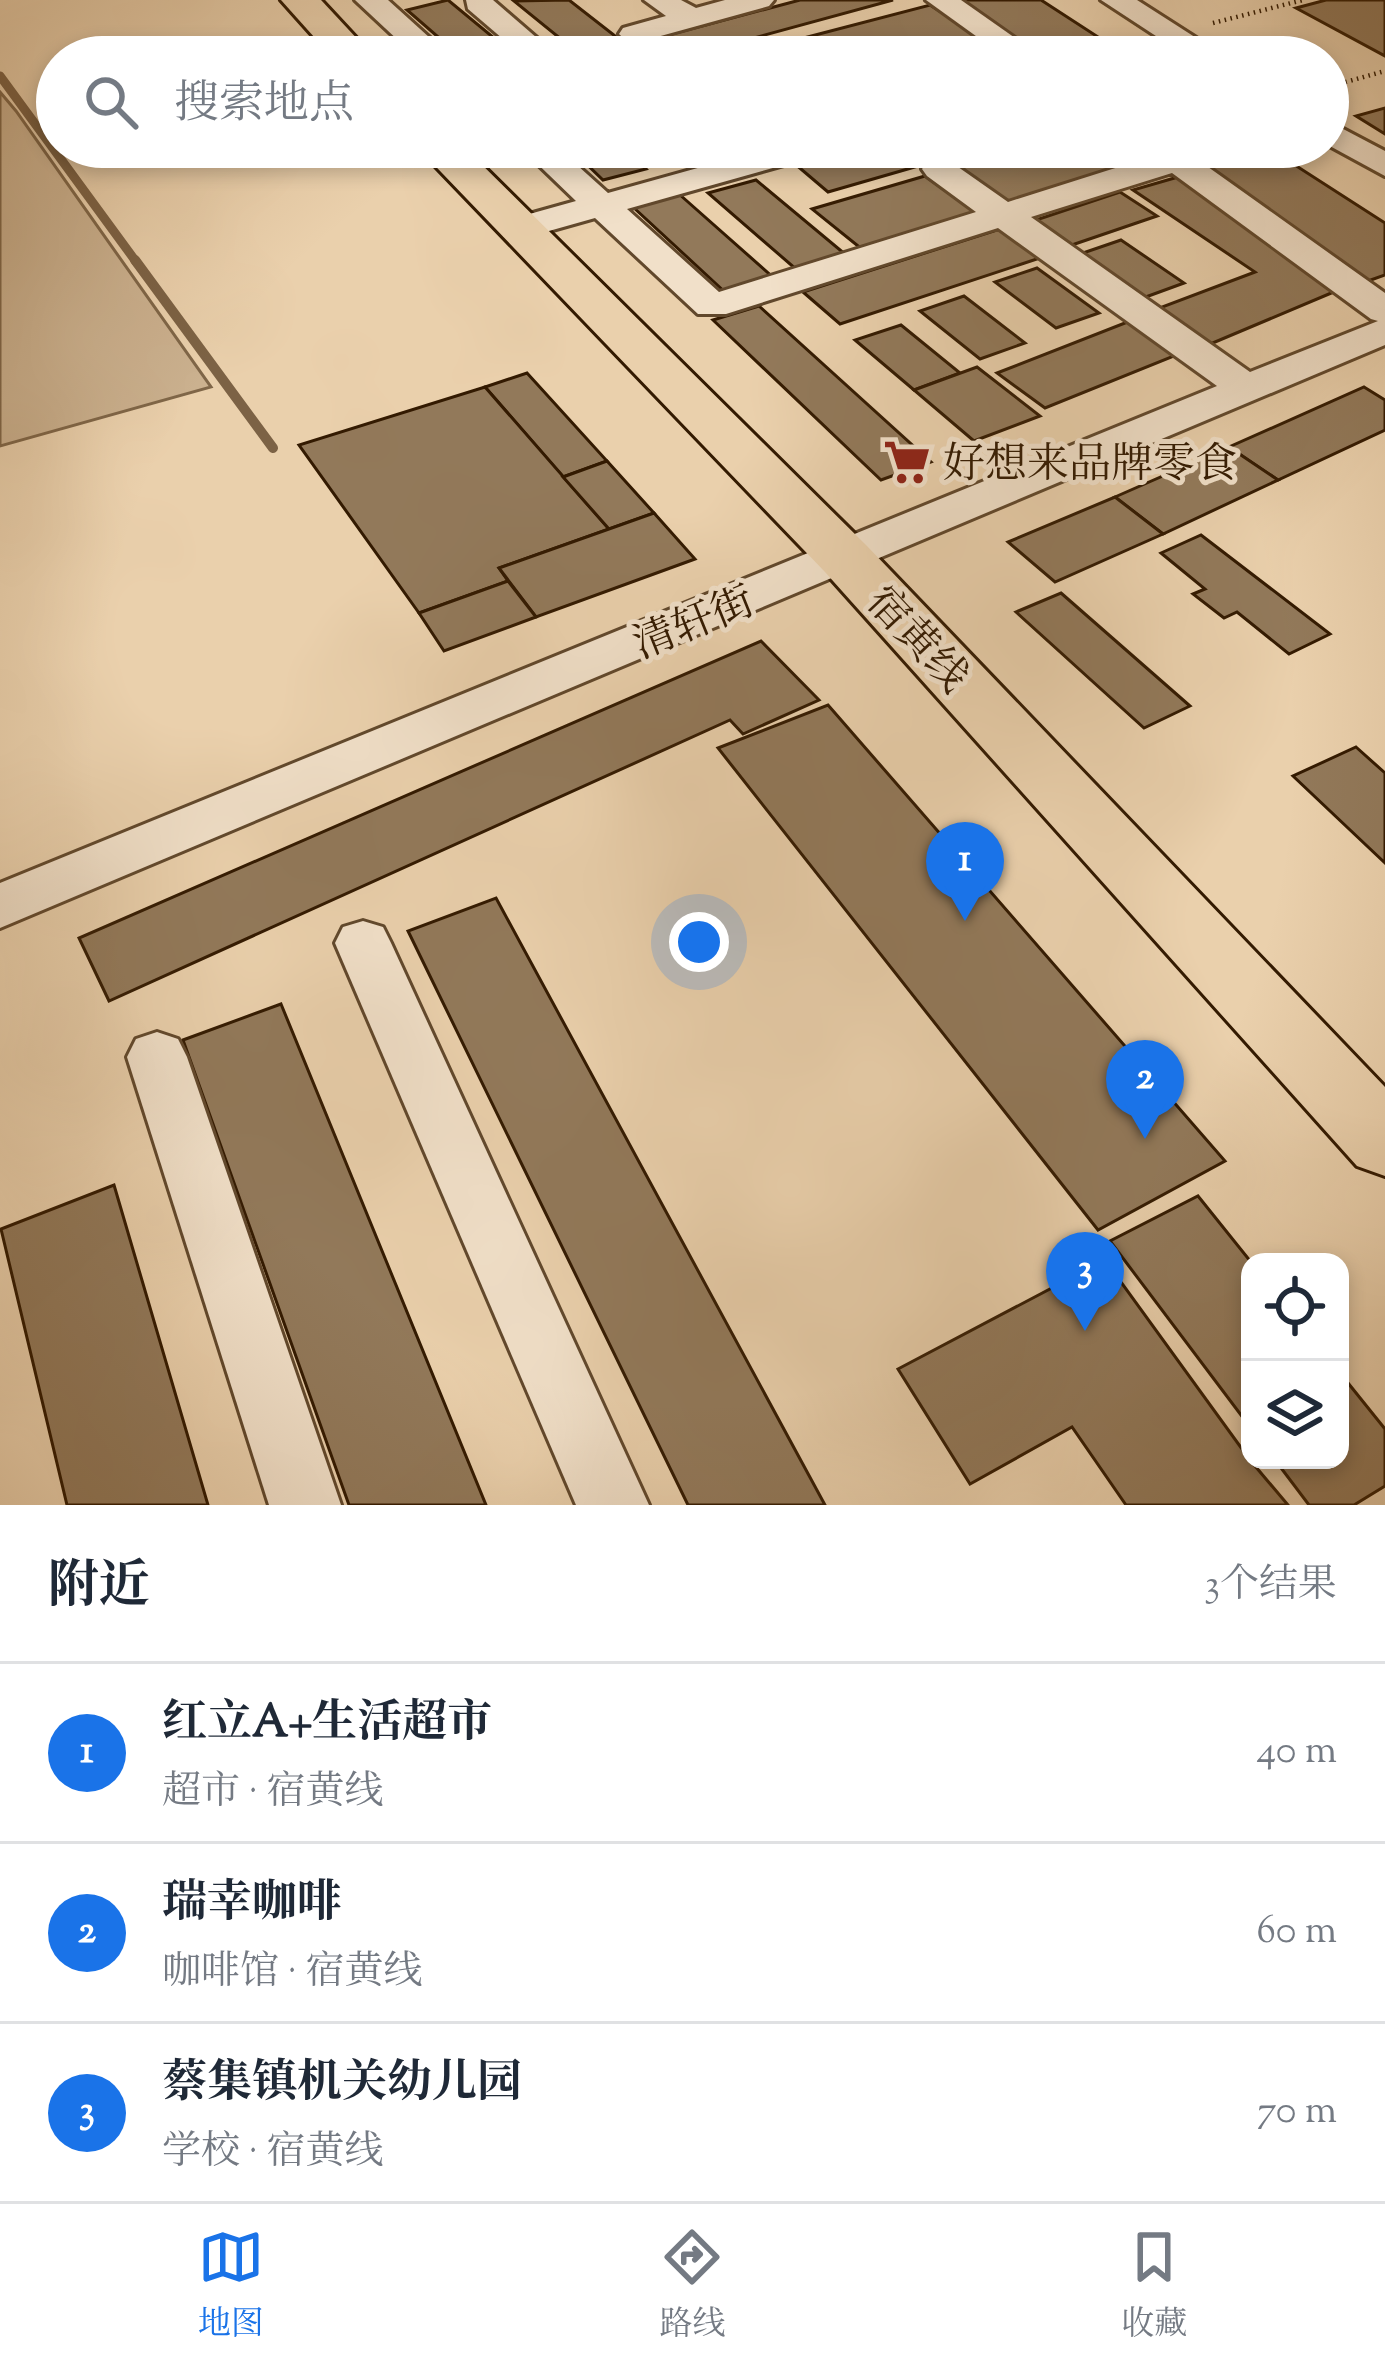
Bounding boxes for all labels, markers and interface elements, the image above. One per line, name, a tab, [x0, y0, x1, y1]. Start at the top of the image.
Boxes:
search box	[36, 36, 1349, 168]
icon: search	[78, 69, 144, 135]
text: 搜索地点	[174, 74, 354, 139]
supermarket icon: 好想来品牌零食	[882, 437, 932, 487]
place label: 好想来品牌零食	[943, 437, 1237, 497]
street label: 清轩街	[625, 574, 765, 677]
street label: 宿黄线	[850, 575, 980, 708]
pin: 1	[926, 822, 1004, 921]
your location	[669, 912, 729, 972]
pin: 2	[1106, 1040, 1184, 1139]
pin: 3	[1046, 1232, 1124, 1331]
map controls	[1241, 1253, 1349, 1469]
button: locate	[1241, 1253, 1349, 1361]
button: layers	[1241, 1361, 1349, 1469]
text: 附近	[48, 1552, 150, 1625]
text: 3个结果	[1204, 1559, 1337, 1615]
text: 红立A+生活超市	[162, 1693, 492, 1758]
text: 1	[80, 1725, 94, 1781]
text: 40 m	[1257, 1725, 1337, 1781]
text: 超市 · 宿黄线	[162, 1766, 383, 1822]
text: 瑞幸咖啡	[162, 1873, 342, 1938]
text: 2	[78, 1905, 96, 1961]
text: 60 m	[1256, 1905, 1337, 1961]
text: 咖啡馆 · 宿黄线	[162, 1946, 422, 2002]
text: 蔡集镇机关幼儿园	[162, 2053, 522, 2118]
text: 3	[79, 2085, 95, 2141]
text: 70 m	[1257, 2085, 1337, 2141]
text: 学校 · 宿黄线	[162, 2126, 383, 2182]
tab: 地图	[198, 2224, 264, 2350]
tab: 路线	[659, 2224, 725, 2350]
tab: 收藏	[1121, 2224, 1187, 2350]

